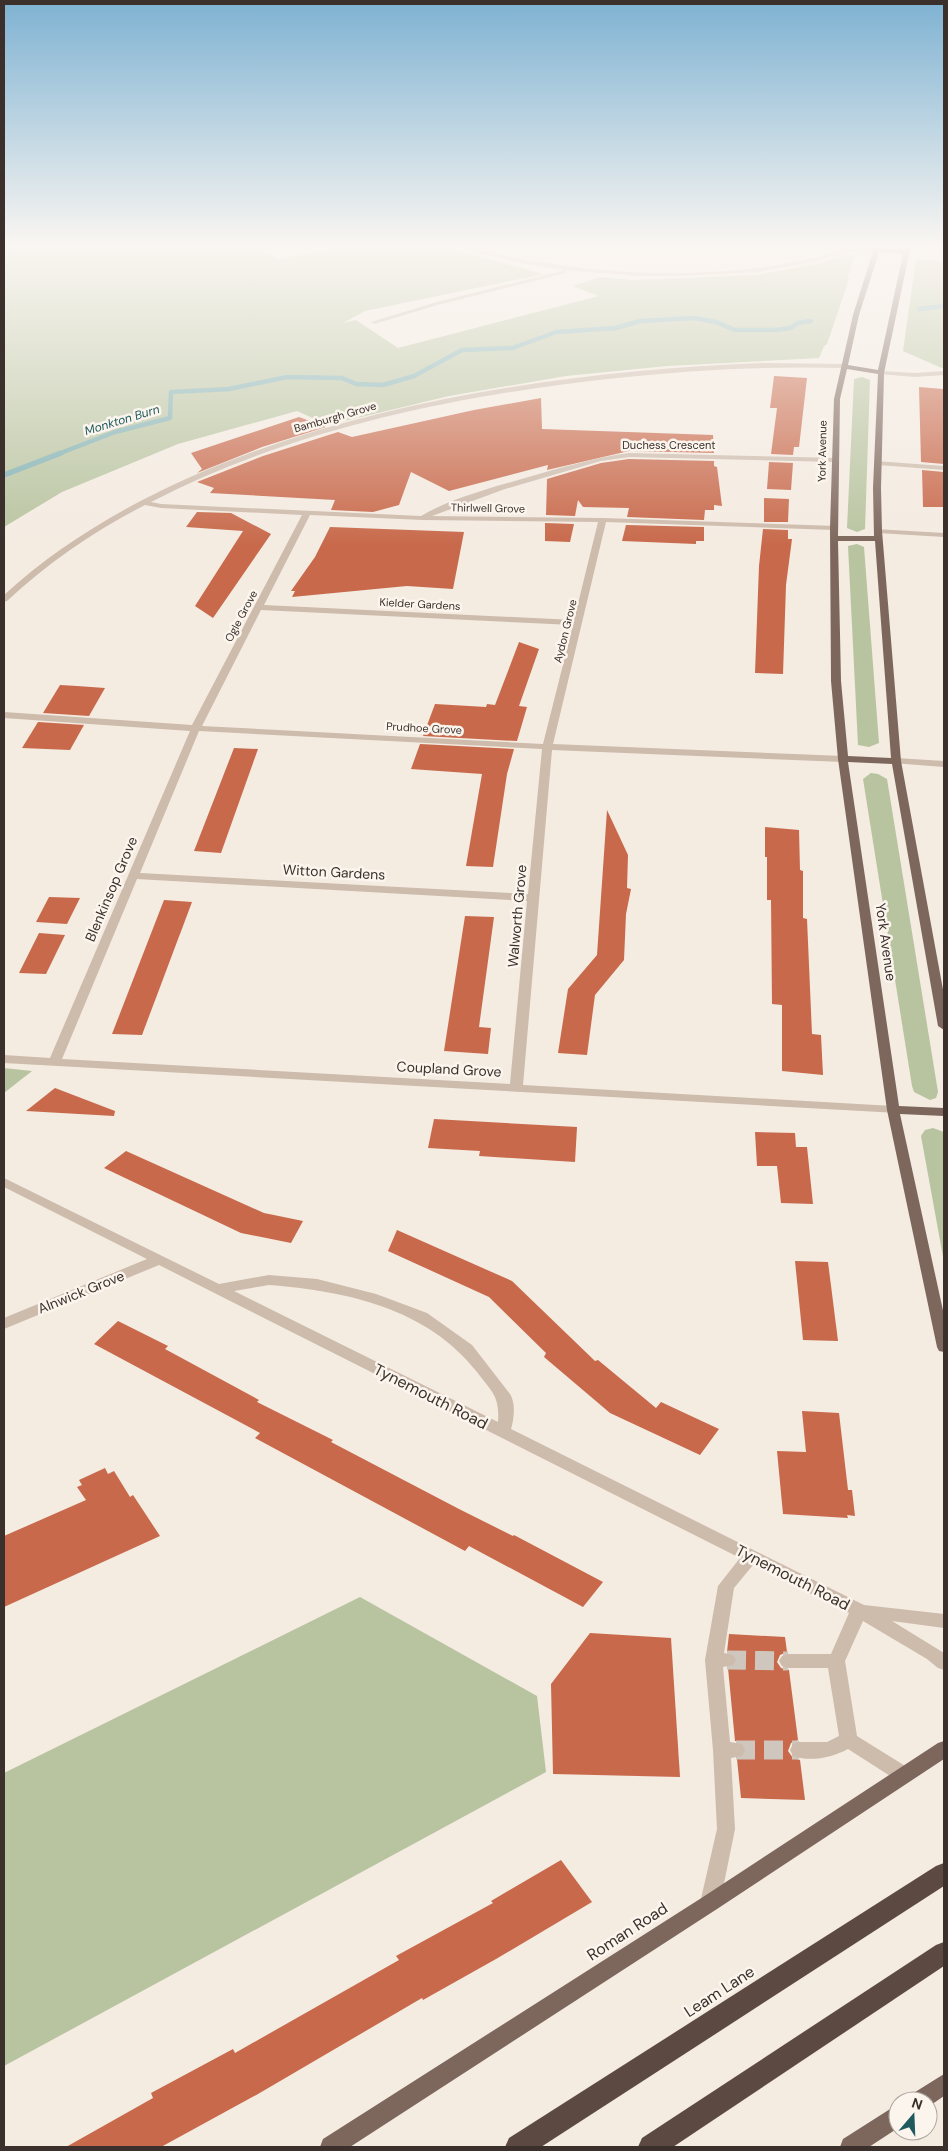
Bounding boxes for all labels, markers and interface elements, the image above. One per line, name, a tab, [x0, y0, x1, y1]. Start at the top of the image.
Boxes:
street label: Bamburgh Grove	[292, 399, 378, 435]
water label: Monkton Burn	[83, 401, 162, 439]
street label: York Avenue	[814, 420, 830, 482]
street label: Duchess Crescent	[622, 438, 716, 452]
street label: Thirlwell Grove	[451, 500, 525, 516]
street label: Ogle Grove	[222, 588, 260, 644]
street label: Kielder Gardens	[379, 595, 461, 613]
street label: Aydon Grove	[550, 598, 580, 664]
street label: Prudhoe Grove	[386, 719, 462, 737]
street label: Blenkinsop Grove	[81, 834, 141, 944]
street label: Witton Gardens	[282, 860, 386, 884]
street label: Walworth Grove	[504, 864, 530, 968]
street label: York Avenue	[872, 902, 900, 982]
street label: Coupland Grove	[396, 1057, 502, 1081]
street label: Alnwick Grove	[35, 1266, 127, 1318]
street label: Tynemouth Road	[370, 1359, 491, 1434]
street label: Tynemouth Road	[732, 1540, 853, 1615]
street label: Roman Road	[583, 1898, 672, 1965]
street label: Leam Lane	[680, 1961, 758, 2022]
north arrow	[888, 2091, 938, 2141]
text: N	[909, 2094, 925, 2114]

